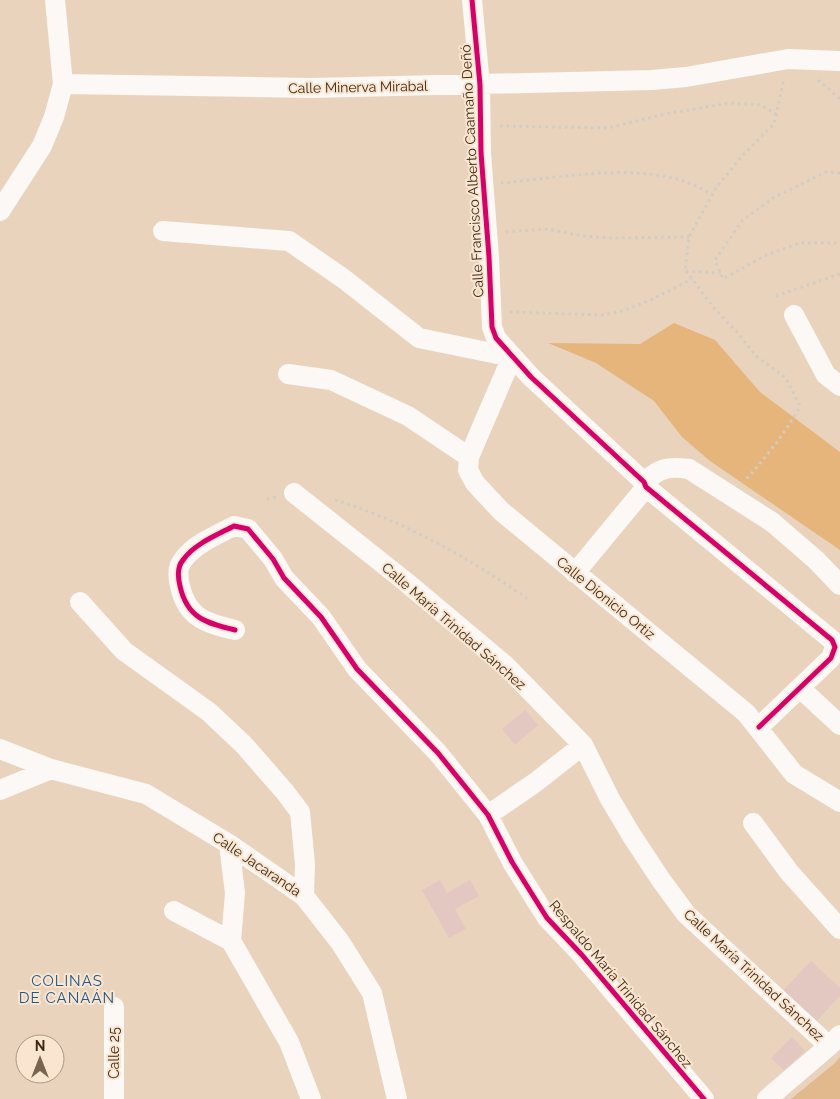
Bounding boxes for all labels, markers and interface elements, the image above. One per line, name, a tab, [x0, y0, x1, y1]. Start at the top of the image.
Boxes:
street label: Calle Francisco Alberto Caamaño Deñó	[457, 44, 487, 298]
street label: Calle Minerva Mirabal	[288, 78, 428, 96]
street label: Calle Dionicio Ortiz	[554, 553, 658, 643]
street label: Calle María Trinidad Sánchez	[379, 559, 529, 693]
street label: Calle Jacaranda	[210, 829, 304, 899]
street label: Respaldo María Trinidad Sánchez	[546, 897, 696, 1071]
street label: Calle María Trinidad Sánchez	[681, 906, 827, 1044]
district label: COLINAS DE CANAÁN	[19, 972, 115, 1007]
street label: Calle 25	[106, 1027, 122, 1079]
north arrow	[15, 1034, 65, 1084]
text: N	[35, 1038, 45, 1054]

